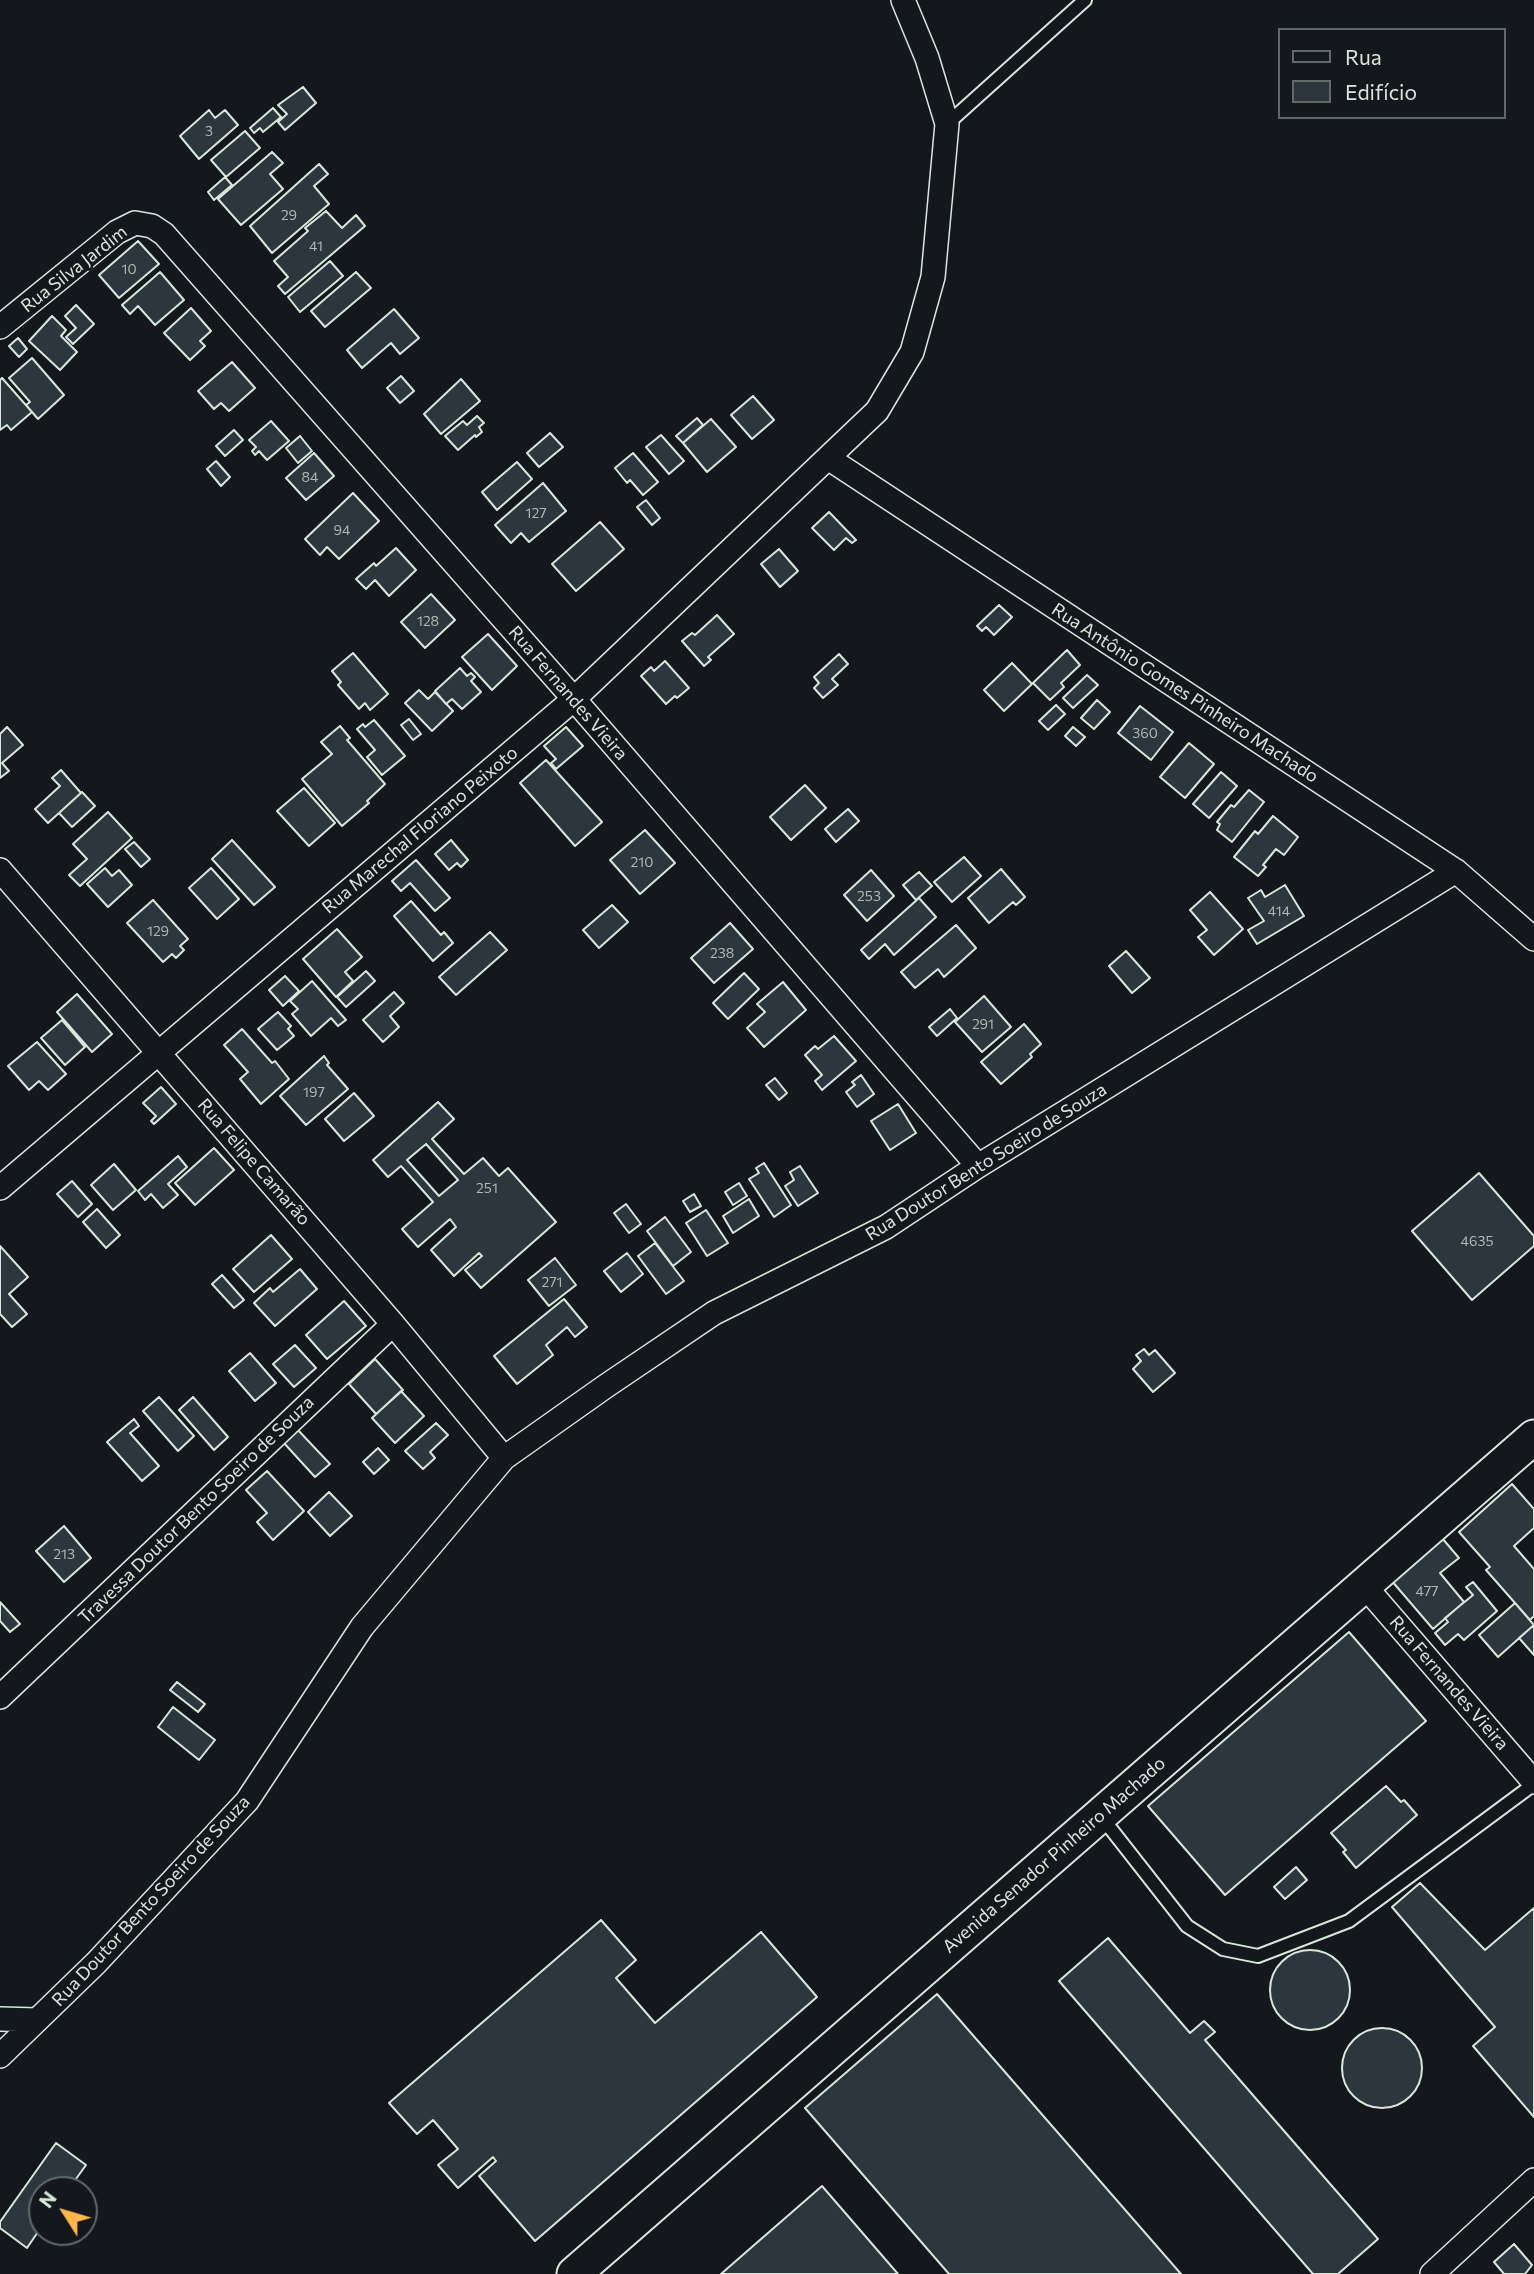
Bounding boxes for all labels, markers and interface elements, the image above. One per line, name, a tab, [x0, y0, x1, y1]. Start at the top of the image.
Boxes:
legend	[1278, 28, 1506, 119]
text: Rua	[1345, 44, 1382, 69]
text: Edifício	[1345, 79, 1417, 104]
house number: 3	[205, 123, 213, 139]
house number: 29	[281, 207, 297, 223]
street label: Rua Silva Jardim	[17, 221, 131, 317]
house number: 41	[309, 238, 323, 254]
house number: 10	[121, 261, 137, 277]
house number: 84	[302, 469, 318, 485]
house number: 127	[525, 505, 547, 521]
house number: 94	[334, 522, 350, 538]
street label: Rua Antônio Gomes Pinheiro Machado	[1048, 599, 1322, 787]
house number: 128	[417, 613, 439, 629]
street label: Rua Fernandes Vieira	[504, 622, 632, 764]
house number: 360	[1132, 725, 1158, 741]
street label: Rua Marechal Floriano Peixoto	[318, 742, 522, 918]
house number: 210	[631, 854, 653, 870]
house number: 253	[857, 888, 881, 904]
house number: 414	[1268, 903, 1290, 919]
house number: 129	[147, 923, 169, 939]
house number: 238	[710, 945, 734, 961]
house number: 291	[972, 1016, 994, 1032]
street label: Rua Doutor Bento Soeiro de Souza	[862, 1079, 1110, 1245]
house number: 197	[303, 1084, 325, 1100]
street label: Rua Felipe Camarão	[193, 1094, 315, 1230]
house number: 251	[476, 1180, 498, 1196]
house number: 4635	[1461, 1233, 1493, 1249]
house number: 271	[541, 1274, 563, 1290]
street label: Travessa Doutor Bento Soeiro de Souza	[74, 1391, 318, 1629]
house number: 213	[53, 1546, 75, 1562]
house number: 477	[1416, 1583, 1438, 1599]
street label: Rua Fernandes Vieira	[1385, 1612, 1513, 1754]
street label: Avenida Senador Pinheiro Machado	[938, 1752, 1170, 1958]
street label: Rua Doutor Bento Soeiro de Souza	[48, 1791, 254, 2011]
north arrow	[28, 2176, 98, 2246]
text: N	[34, 2187, 61, 2212]

